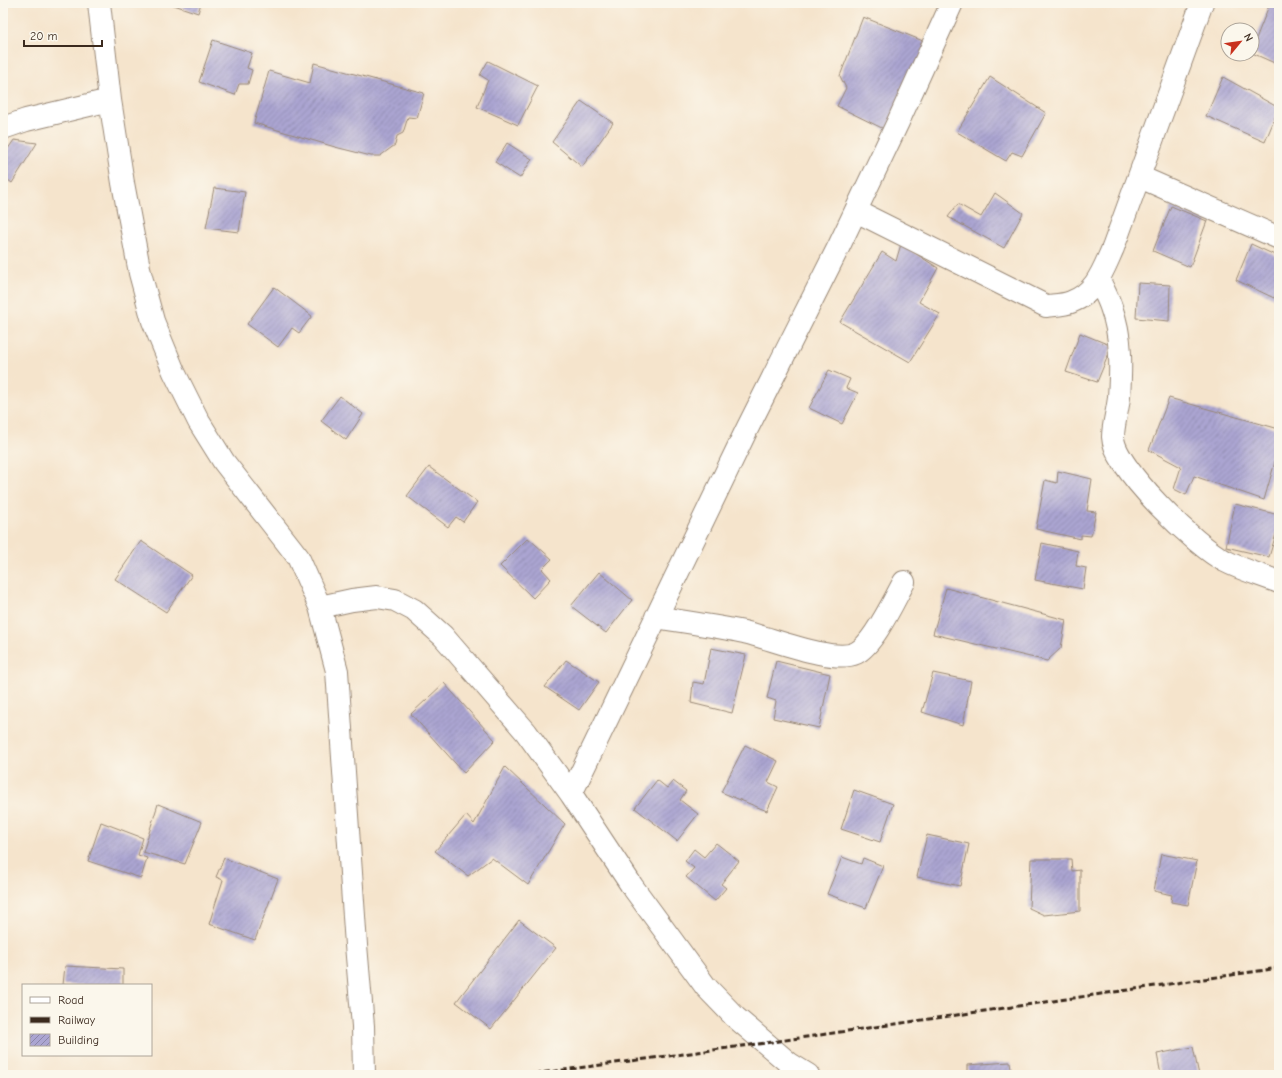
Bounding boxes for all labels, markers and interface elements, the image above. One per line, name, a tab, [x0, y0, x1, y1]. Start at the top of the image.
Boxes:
scale bar	[24, 22, 102, 48]
north arrow	[1220, 22, 1260, 62]
text: 20 m	[30, 29, 58, 43]
text: N	[1241, 31, 1256, 44]
legend	[22, 984, 152, 1056]
text: Road	[58, 993, 84, 1007]
text: Railway	[58, 1013, 96, 1027]
text: Building	[58, 1033, 99, 1047]

